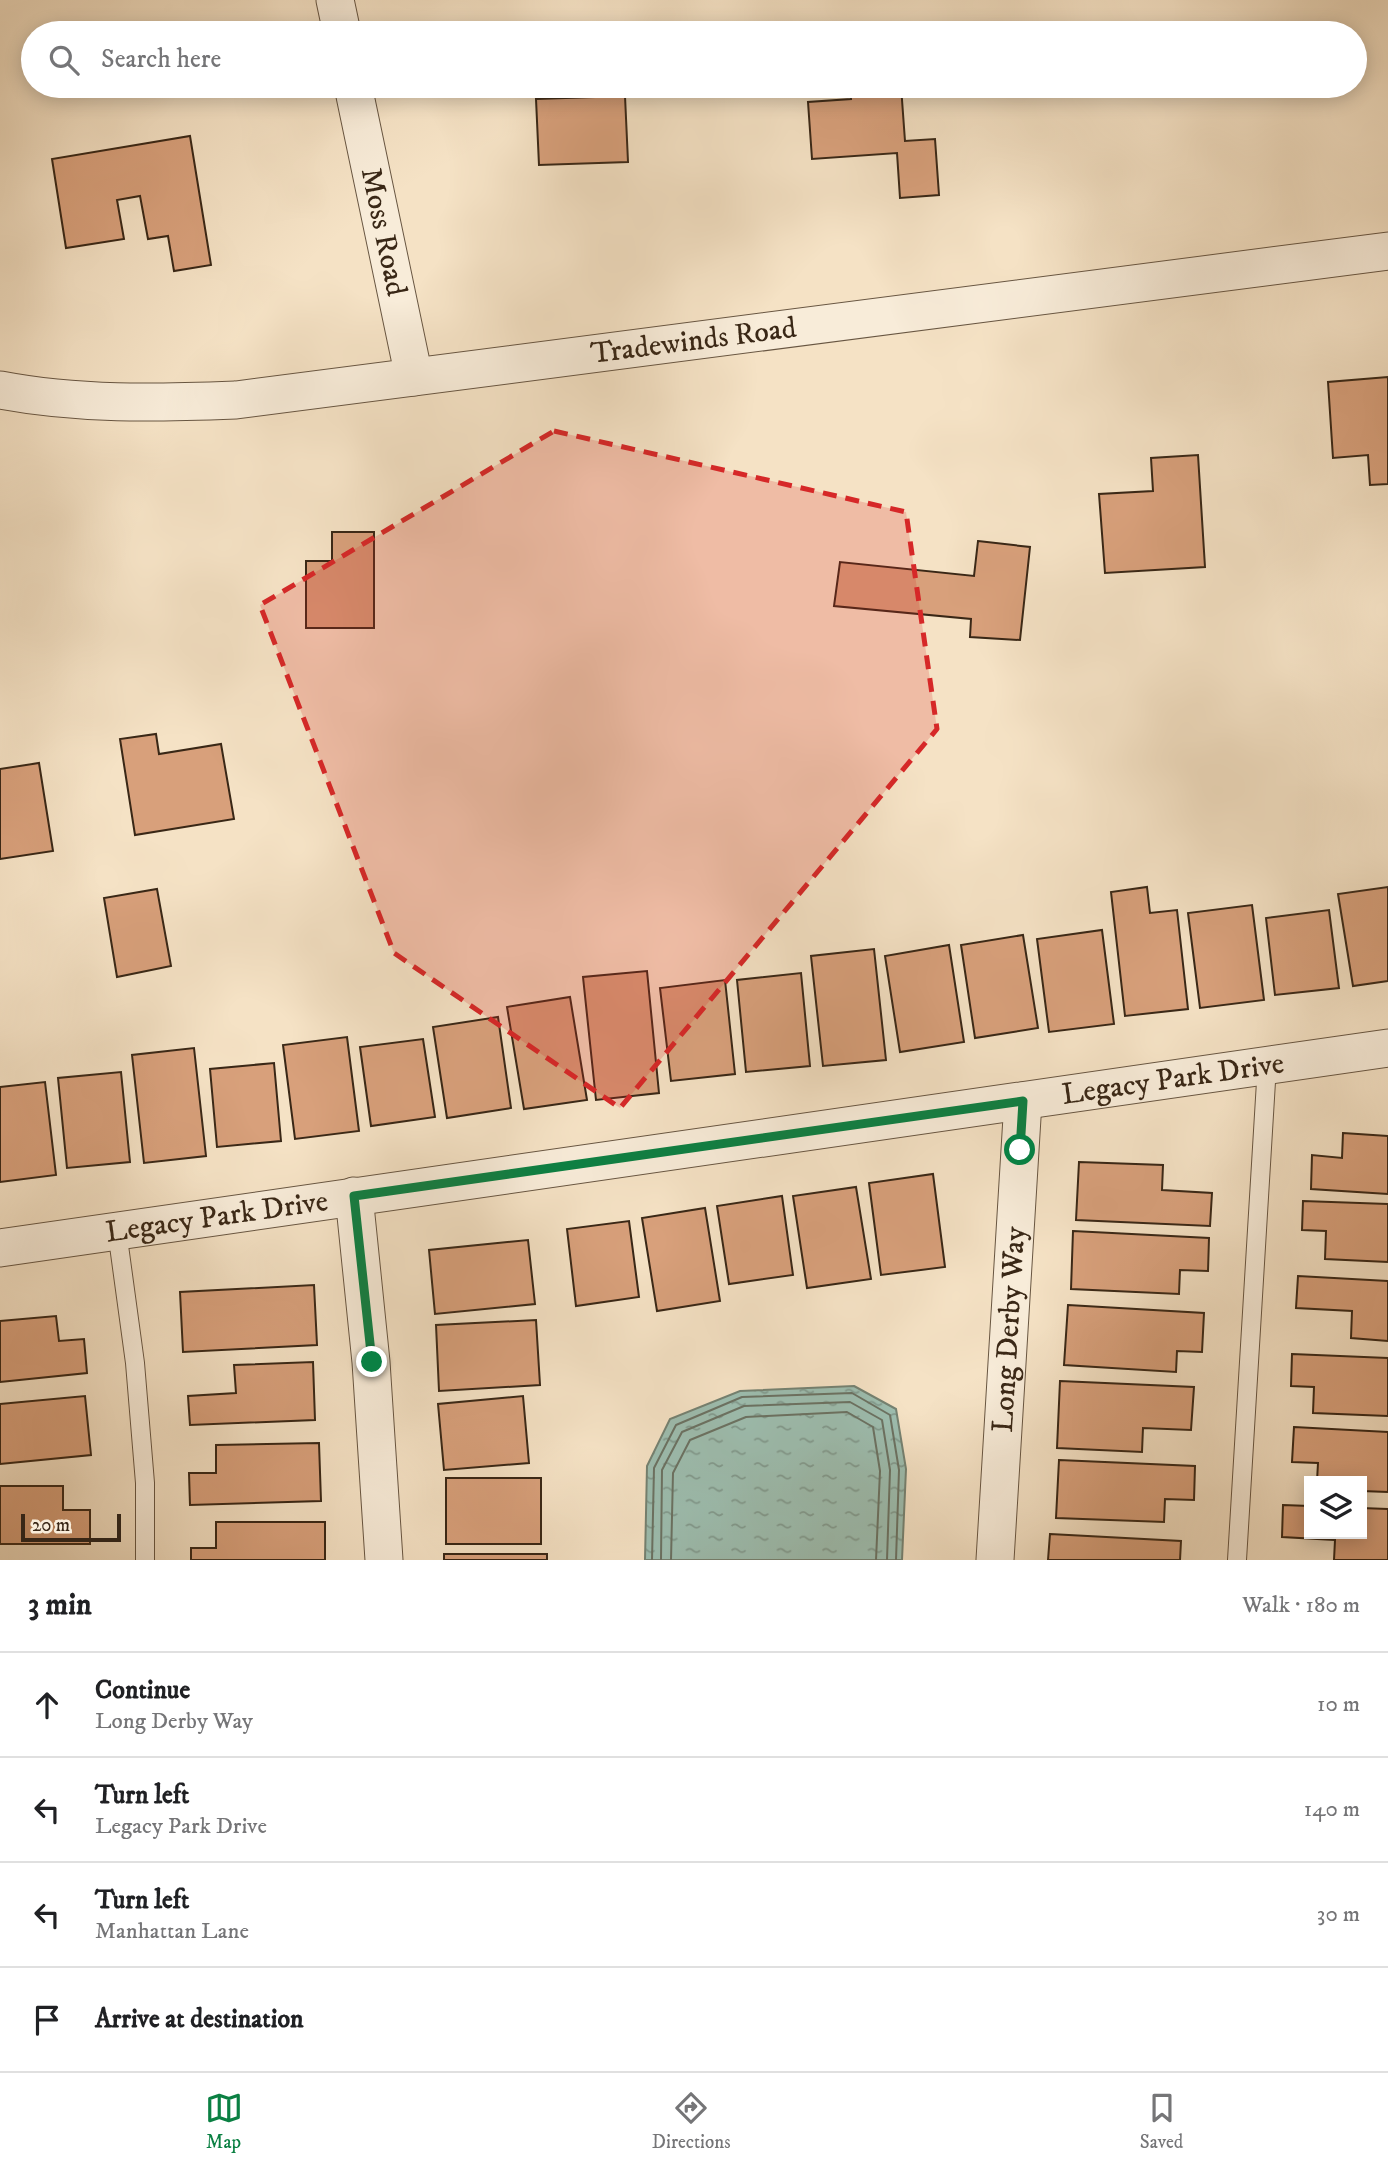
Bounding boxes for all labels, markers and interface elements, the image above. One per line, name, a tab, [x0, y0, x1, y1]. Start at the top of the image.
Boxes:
search box	[21, 21, 1367, 98]
icon: search	[45, 41, 83, 79]
text: Search here	[101, 43, 221, 76]
street label: Moss Road	[352, 164, 415, 299]
street label: Tradewinds Road	[588, 309, 799, 372]
street label: Legacy Park Drive	[1059, 1045, 1287, 1113]
route start	[1004, 1134, 1035, 1165]
street label: Legacy Park Drive	[103, 1182, 330, 1251]
street label: Long Derby Way	[984, 1225, 1034, 1433]
route end	[356, 1346, 387, 1377]
map controls	[1304, 1476, 1367, 1539]
button: layers	[1304, 1476, 1367, 1539]
scale bar	[21, 1511, 121, 1543]
text: 20 m	[32, 1514, 70, 1537]
text: 3 min	[28, 1587, 92, 1624]
text: Walk · 180 m	[1242, 1591, 1360, 1620]
text: Continue	[95, 1674, 190, 1707]
icon: ahead	[28, 1686, 66, 1724]
text: 10 m	[1317, 1690, 1360, 1719]
text: Long Derby Way	[95, 1707, 253, 1736]
text: Turn left	[95, 1779, 189, 1812]
icon: left	[28, 1791, 66, 1829]
text: 140 m	[1304, 1795, 1360, 1824]
text: Legacy Park Drive	[95, 1812, 267, 1841]
text: Turn left	[95, 1884, 189, 1917]
icon: left	[28, 1896, 66, 1934]
text: 30 m	[1317, 1900, 1360, 1929]
text: Manhattan Lane	[95, 1917, 249, 1946]
icon: arrive	[28, 2001, 66, 2039]
text: Arrive at destination	[95, 2003, 304, 2036]
tab: Map	[205, 2089, 243, 2154]
tab: Directions	[652, 2089, 731, 2154]
tab: Saved	[1140, 2089, 1183, 2154]

